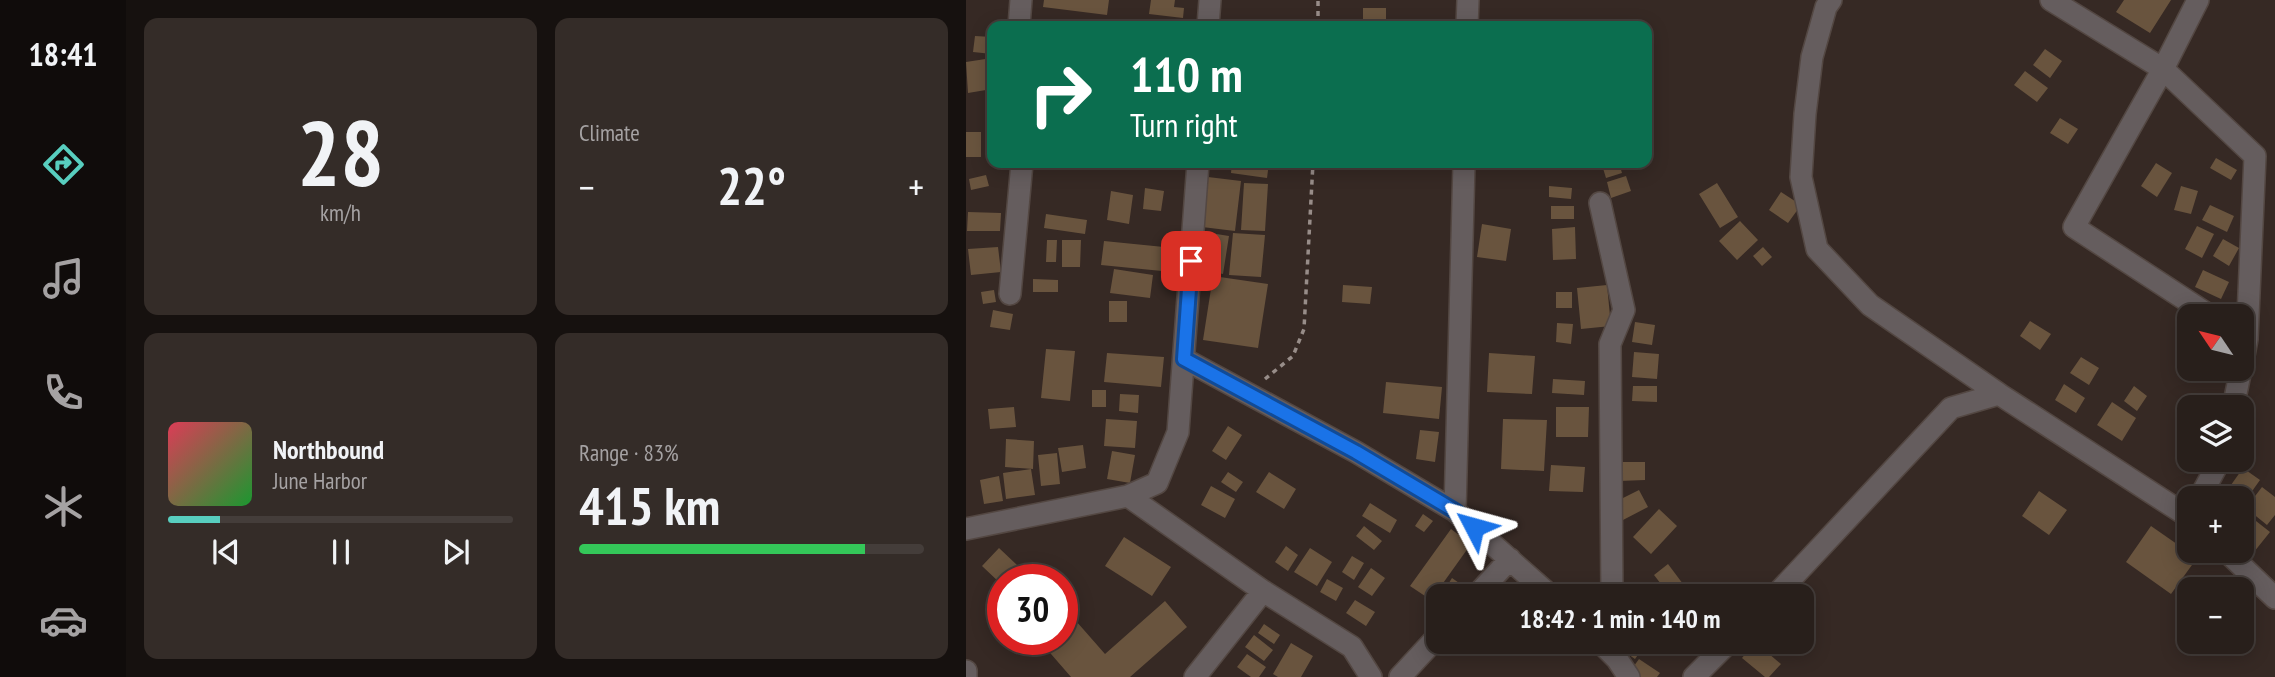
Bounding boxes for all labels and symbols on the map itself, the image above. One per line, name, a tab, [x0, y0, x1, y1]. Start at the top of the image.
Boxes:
pin	[1161, 231, 1221, 291]
north arrow	[2177, 304, 2254, 382]
position arrow	[1437, 490, 1511, 564]
speed limit sign: 30	[987, 564, 1078, 655]

